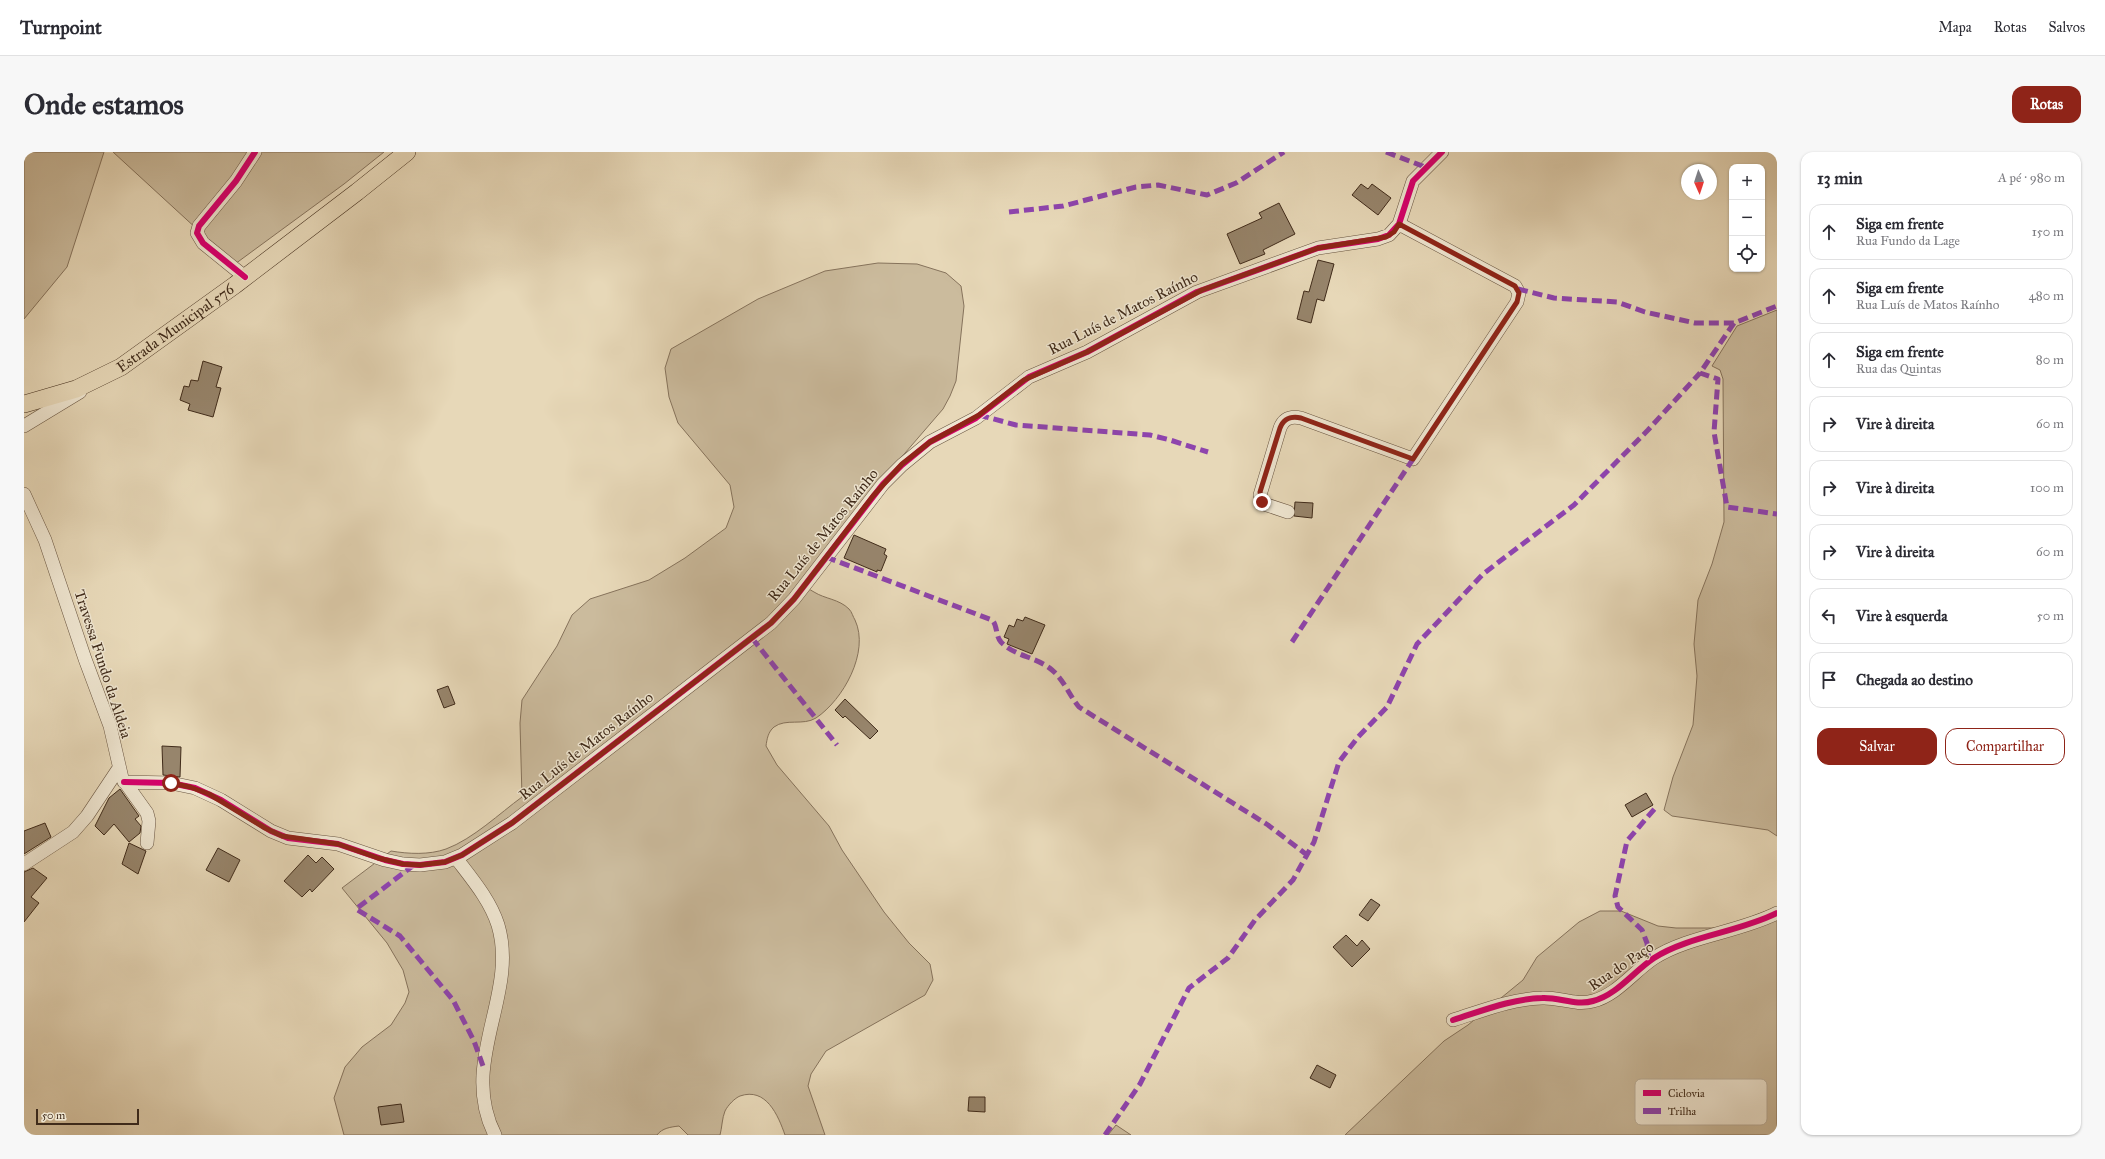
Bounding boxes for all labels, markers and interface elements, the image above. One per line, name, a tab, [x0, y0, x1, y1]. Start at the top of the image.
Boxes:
text: Turnpoint	[20, 16, 102, 39]
text: Mapa	[1938, 19, 1972, 36]
text: Rotas	[1994, 19, 2027, 36]
text: Salvos	[2049, 19, 2085, 36]
button: Rotas	[2012, 86, 2081, 123]
text: Onde estamos	[24, 87, 184, 122]
north arrow	[1681, 164, 1717, 200]
map controls	[1729, 164, 1765, 272]
button: +	[1729, 164, 1765, 200]
text: 13 min	[1817, 168, 1862, 189]
text: A pé · 980 m	[1998, 170, 2065, 186]
button: −	[1729, 200, 1765, 236]
text: Siga em frente	[1856, 215, 1944, 233]
icon: ahead	[1818, 221, 1840, 243]
text: 150 m	[2032, 224, 2064, 240]
text: Rua Fundo da Lage	[1856, 233, 1960, 249]
button: locate	[1729, 236, 1765, 272]
street label: Rua Luís de Matos Raínho	[1045, 267, 1201, 359]
street label: Estrada Municipal 576	[113, 279, 239, 376]
text: Siga em frente	[1856, 279, 1944, 297]
icon: ahead	[1818, 285, 1840, 307]
text: 480 m	[2029, 288, 2064, 304]
text: Rua Luís de Matos Raínho	[1856, 297, 1999, 313]
text: Siga em frente	[1856, 343, 1944, 361]
icon: ahead	[1818, 349, 1840, 371]
text: 80 m	[2036, 352, 2064, 368]
text: Rua das Quintas	[1856, 361, 1941, 377]
icon: right	[1818, 413, 1840, 435]
text: Vire à direita	[1856, 415, 1934, 433]
text: 60 m	[2036, 416, 2064, 432]
street label: Rua Luís de Matos Raínho	[764, 465, 882, 605]
icon: right	[1818, 477, 1840, 499]
text: Vire à direita	[1856, 479, 1934, 497]
text: 100 m	[2030, 480, 2064, 496]
route end	[1253, 493, 1271, 511]
icon: right	[1818, 541, 1840, 563]
text: Vire à direita	[1856, 543, 1934, 561]
text: 60 m	[2036, 544, 2064, 560]
street label: Travessa Fundo da Aldeia	[70, 587, 136, 741]
icon: left	[1818, 605, 1840, 627]
text: Vire à esquerda	[1856, 607, 1948, 625]
text: 50 m	[2037, 608, 2064, 624]
icon: arrive	[1818, 669, 1840, 691]
text: Chegada ao destino	[1856, 671, 1973, 689]
street label: Rua Luís de Matos Raínho	[515, 688, 657, 804]
button: Salvar	[1817, 728, 1937, 765]
button: Compartilhar	[1945, 728, 2065, 765]
route start	[162, 774, 180, 792]
street label: Rua do Paço	[1585, 937, 1657, 994]
legend	[1635, 1079, 1767, 1125]
text: Ciclovia	[1668, 1087, 1705, 1100]
text: Trilha	[1668, 1105, 1697, 1118]
scale bar	[36, 1107, 139, 1126]
text: 50 m	[42, 1109, 65, 1122]

